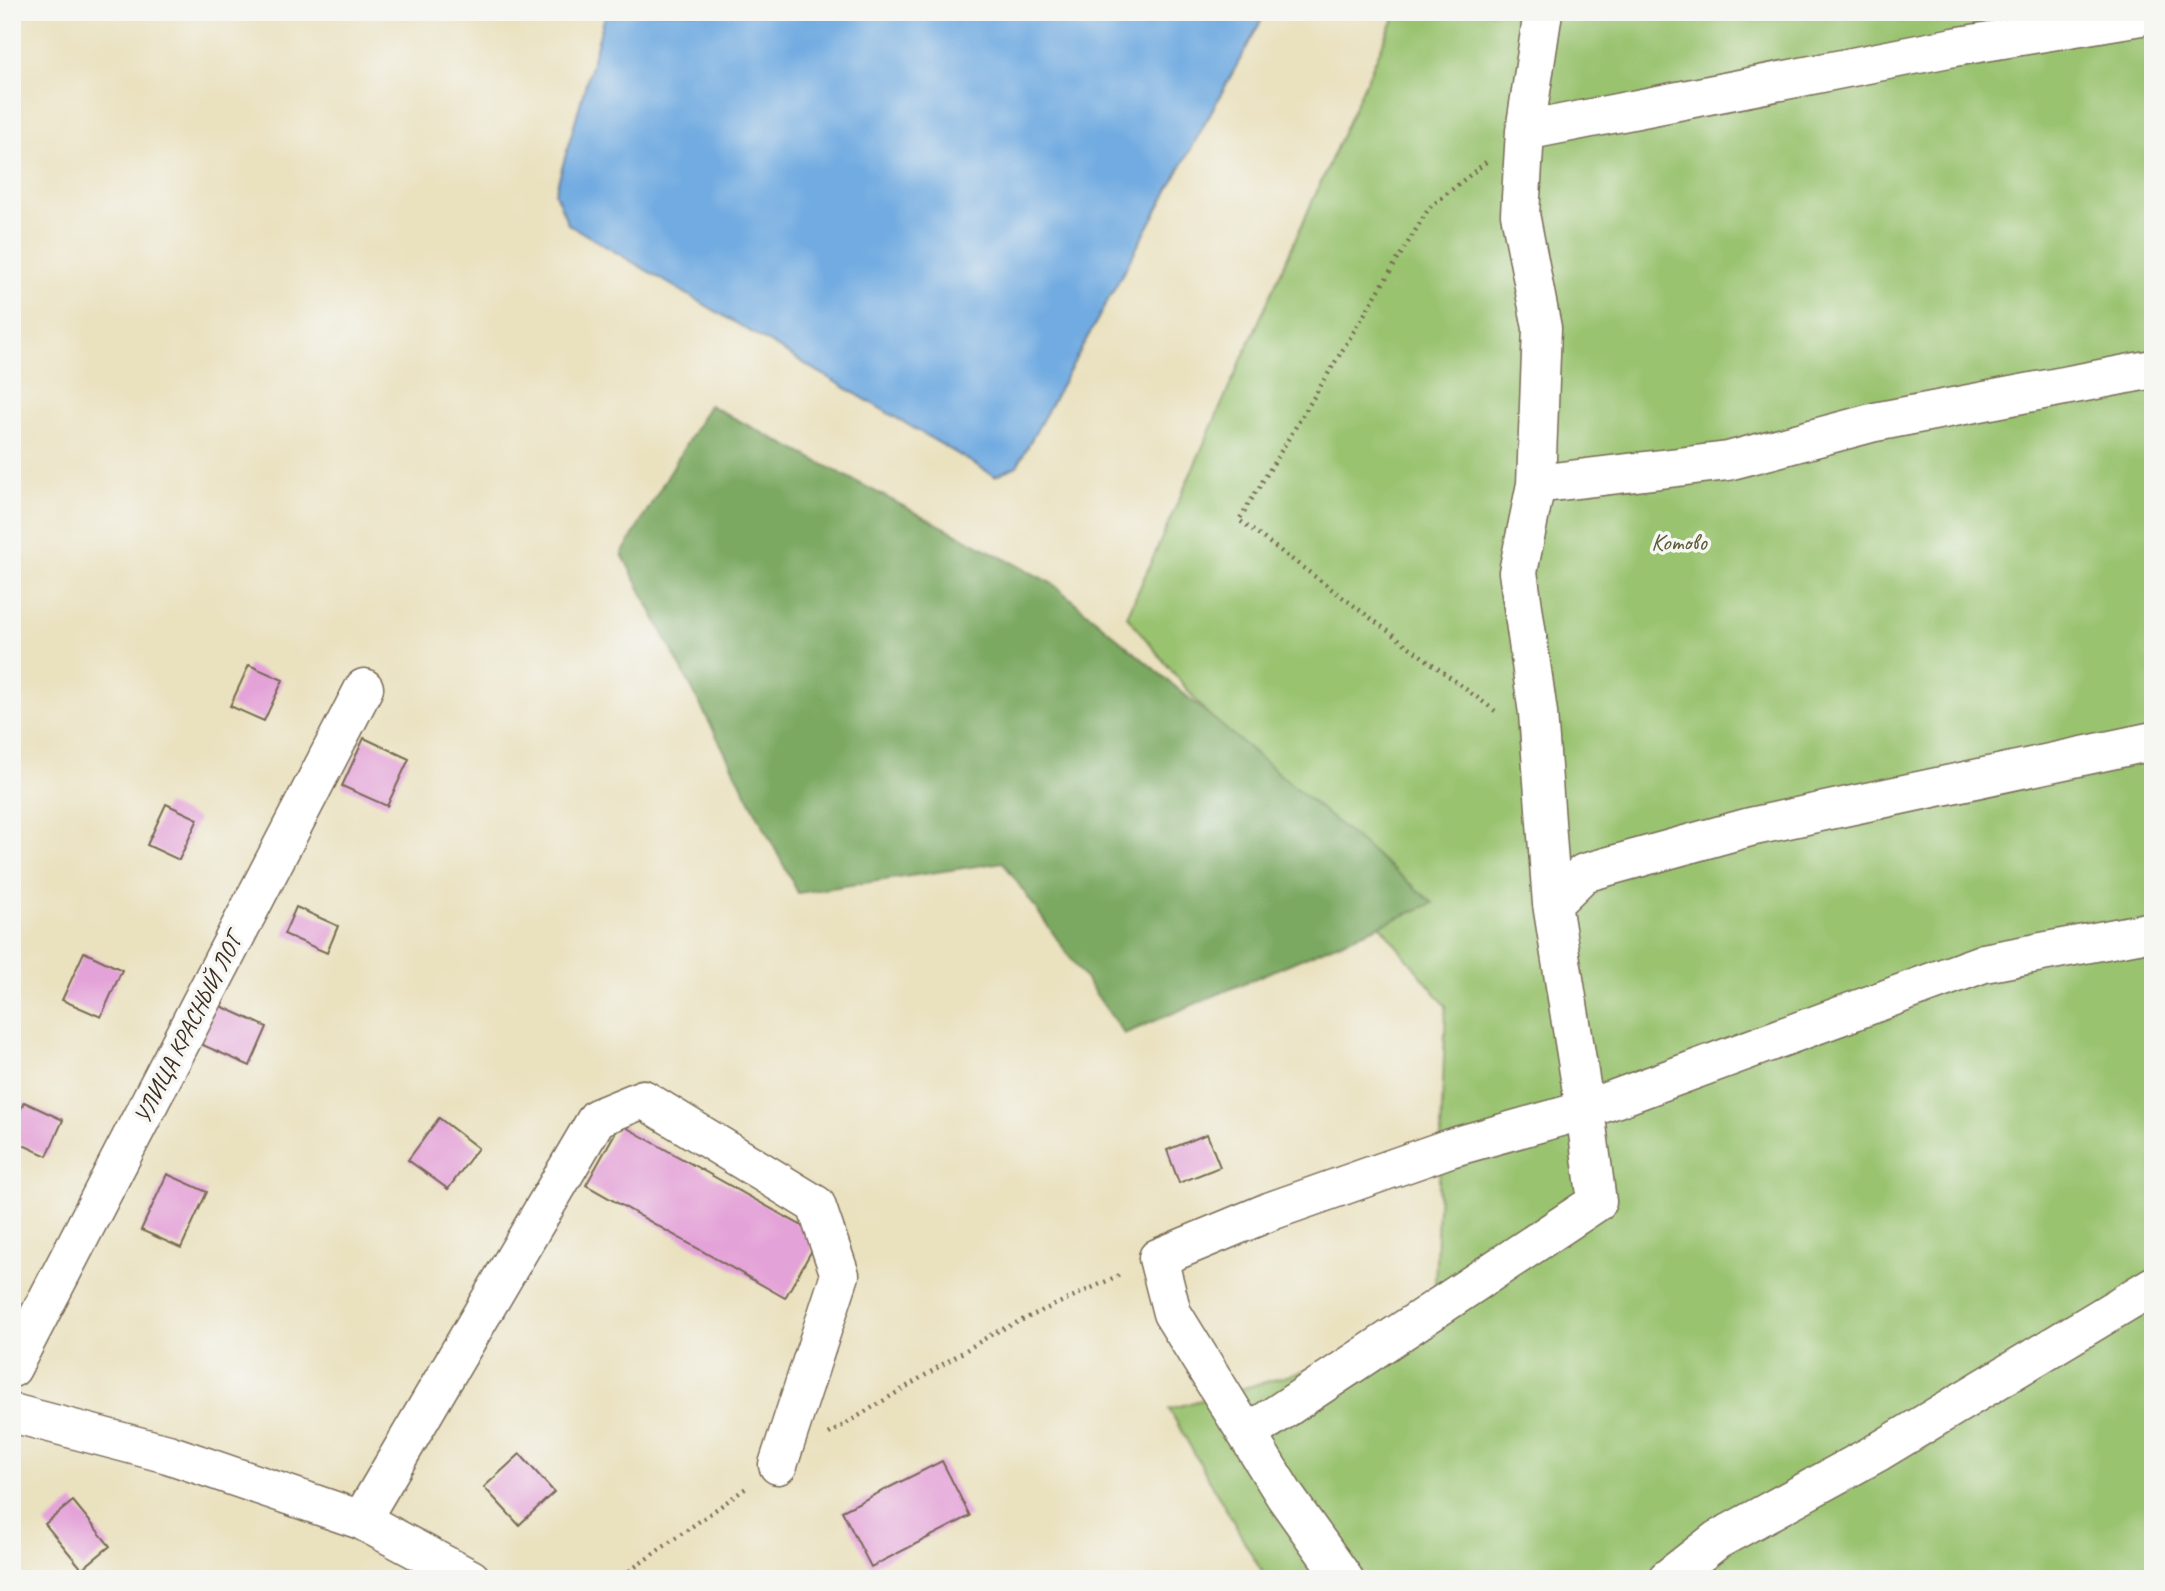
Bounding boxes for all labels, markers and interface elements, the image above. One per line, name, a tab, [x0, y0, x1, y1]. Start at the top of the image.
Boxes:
park label: Котово	[1651, 527, 1708, 557]
street label: УЛИЦА КРАСНЫЙ ЛОГ	[127, 923, 252, 1128]

